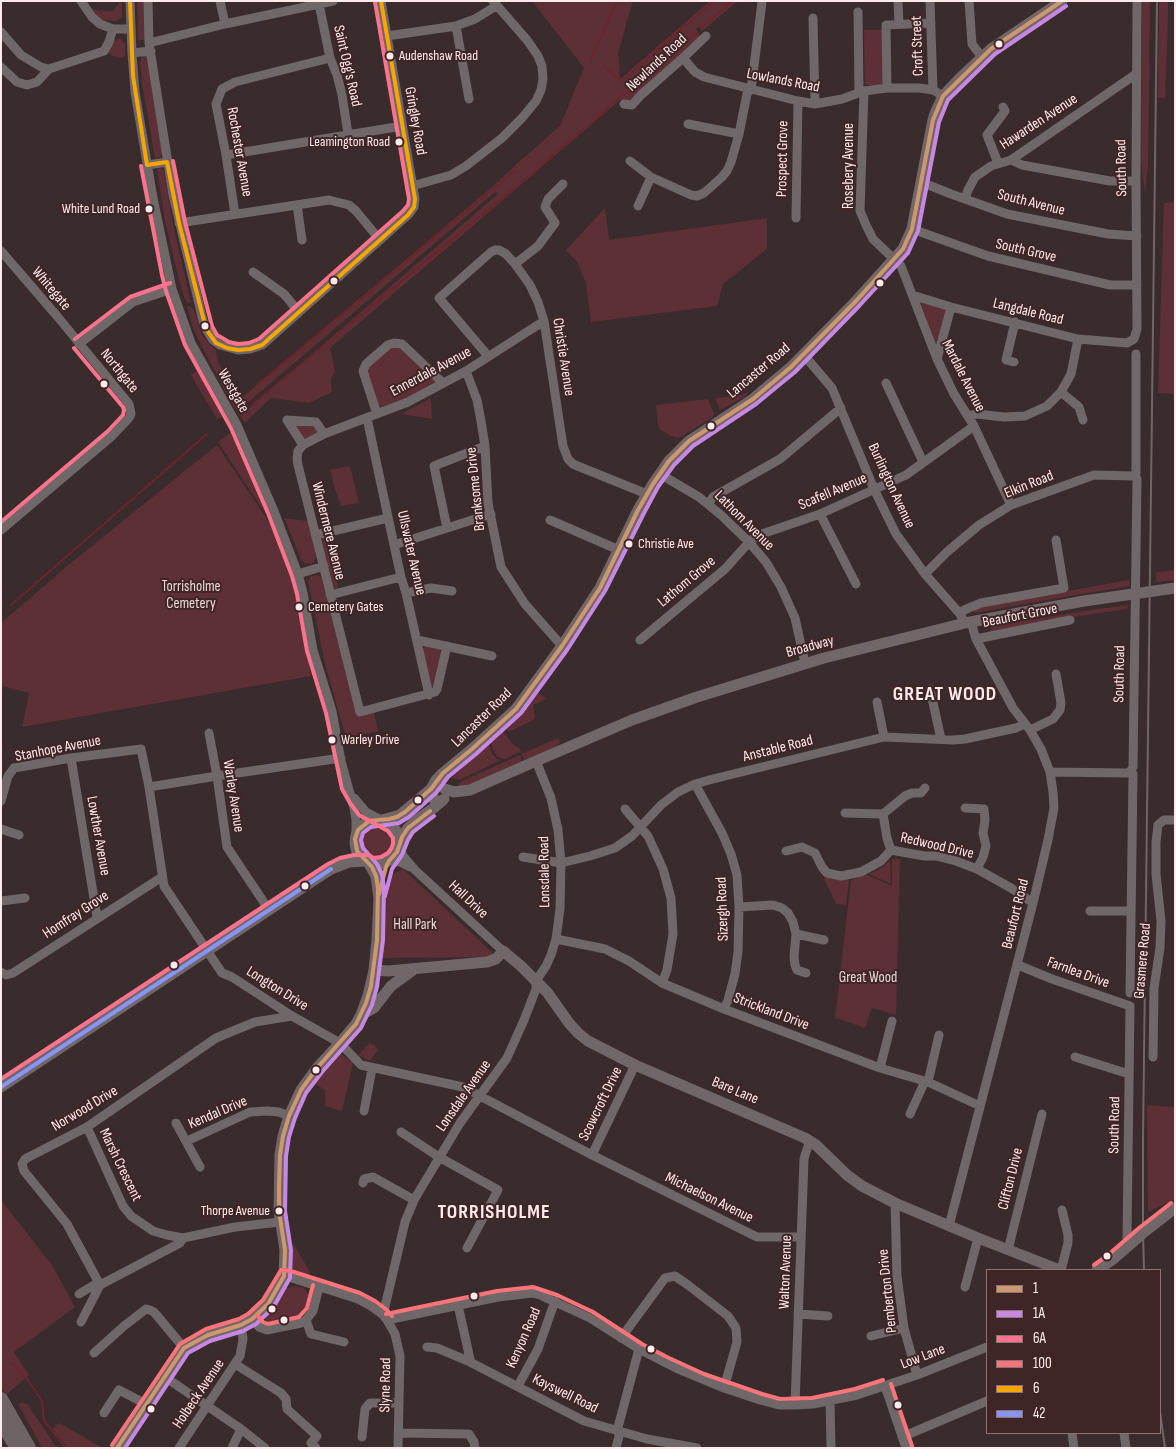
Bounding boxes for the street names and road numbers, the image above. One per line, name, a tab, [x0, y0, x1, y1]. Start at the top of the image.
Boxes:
street label: Croft Street	[908, 16, 928, 76]
street label: Saint Ogg's Road	[329, 24, 365, 108]
street label: Newlands Road	[623, 30, 691, 96]
street label: Lowlands Road	[745, 65, 821, 97]
street label: Gringley Road	[400, 86, 430, 156]
street label: Hawarden Avenue	[997, 90, 1081, 154]
street label: Rochester Avenue	[222, 106, 256, 198]
street label: Prospect Grove	[773, 121, 793, 197]
street label: Rosebery Avenue	[840, 123, 858, 209]
street label: South Road	[1113, 139, 1131, 197]
street label: South Avenue	[995, 186, 1067, 220]
street label: South Grove	[994, 235, 1058, 267]
street label: Whitegate	[28, 263, 74, 315]
street label: Langdale Road	[991, 295, 1065, 329]
street label: Christie Avenue	[548, 317, 578, 397]
street label: Mardale Avenue	[937, 337, 989, 415]
street label: Lancaster Road	[724, 339, 794, 403]
street label: Ennerdale Avenue	[387, 343, 475, 401]
street label: Northgate	[96, 345, 142, 397]
street label: Westgate	[213, 366, 253, 416]
street label: Burlington Avenue	[863, 441, 919, 531]
street label: Branksome Drive	[463, 446, 489, 532]
street label: Elkin Road	[1002, 467, 1056, 503]
street label: Scafell Avenue	[796, 470, 870, 514]
street label: Windermere Avenue	[307, 480, 349, 582]
street label: Lathom Avenue	[710, 487, 778, 555]
street label: Ullswater Avenue	[393, 509, 429, 597]
street label: Lathom Grove	[654, 553, 720, 611]
street label: Beaufort Grove	[981, 600, 1059, 632]
street label: Broadway	[784, 632, 836, 662]
street label: South Road	[1111, 645, 1129, 703]
street label: Lancaster Road	[448, 685, 516, 751]
street label: Stanhope Avenue	[14, 732, 102, 766]
street label: Anstable Road	[741, 732, 815, 766]
street label: Warley Avenue	[218, 759, 248, 833]
street label: Lowther Avenue	[82, 795, 114, 877]
street label: Redwood Drive	[899, 829, 975, 863]
street label: Lonsdale Road	[535, 836, 555, 908]
street label: Hall Drive	[444, 877, 492, 923]
street label: Sizergh Road	[713, 877, 733, 941]
street label: Beaufort Road	[999, 877, 1033, 951]
street label: Homfray Grove	[40, 887, 112, 943]
street label: Grasmere Road	[1131, 922, 1155, 1000]
street label: Farnlea Drive	[1044, 953, 1112, 993]
street label: Longton Drive	[243, 963, 311, 1015]
street label: Strickland Drive	[731, 989, 811, 1035]
street label: Lonsdale Avenue	[433, 1057, 495, 1135]
street label: Scowcroft Drive	[575, 1064, 627, 1144]
street label: Bare Lane	[709, 1073, 761, 1109]
street label: Norwood Drive	[49, 1082, 121, 1136]
street label: Kendal Drive	[186, 1093, 250, 1133]
street label: South Road	[1106, 1096, 1124, 1154]
street label: Marsh Crescent	[95, 1126, 145, 1204]
street label: Clifton Drive	[995, 1146, 1027, 1212]
street label: Michaelson Avenue	[662, 1169, 756, 1227]
street label: Walton Avenue	[776, 1235, 796, 1309]
street label: Pemberton Drive	[875, 1248, 901, 1334]
street label: Kenyon Road	[503, 1305, 545, 1371]
street label: Low Lane	[898, 1340, 948, 1374]
street label: Holbeck Avenue	[169, 1356, 229, 1432]
street label: Slyne Road	[377, 1357, 395, 1413]
street label: Kayswell Road	[529, 1370, 601, 1418]

